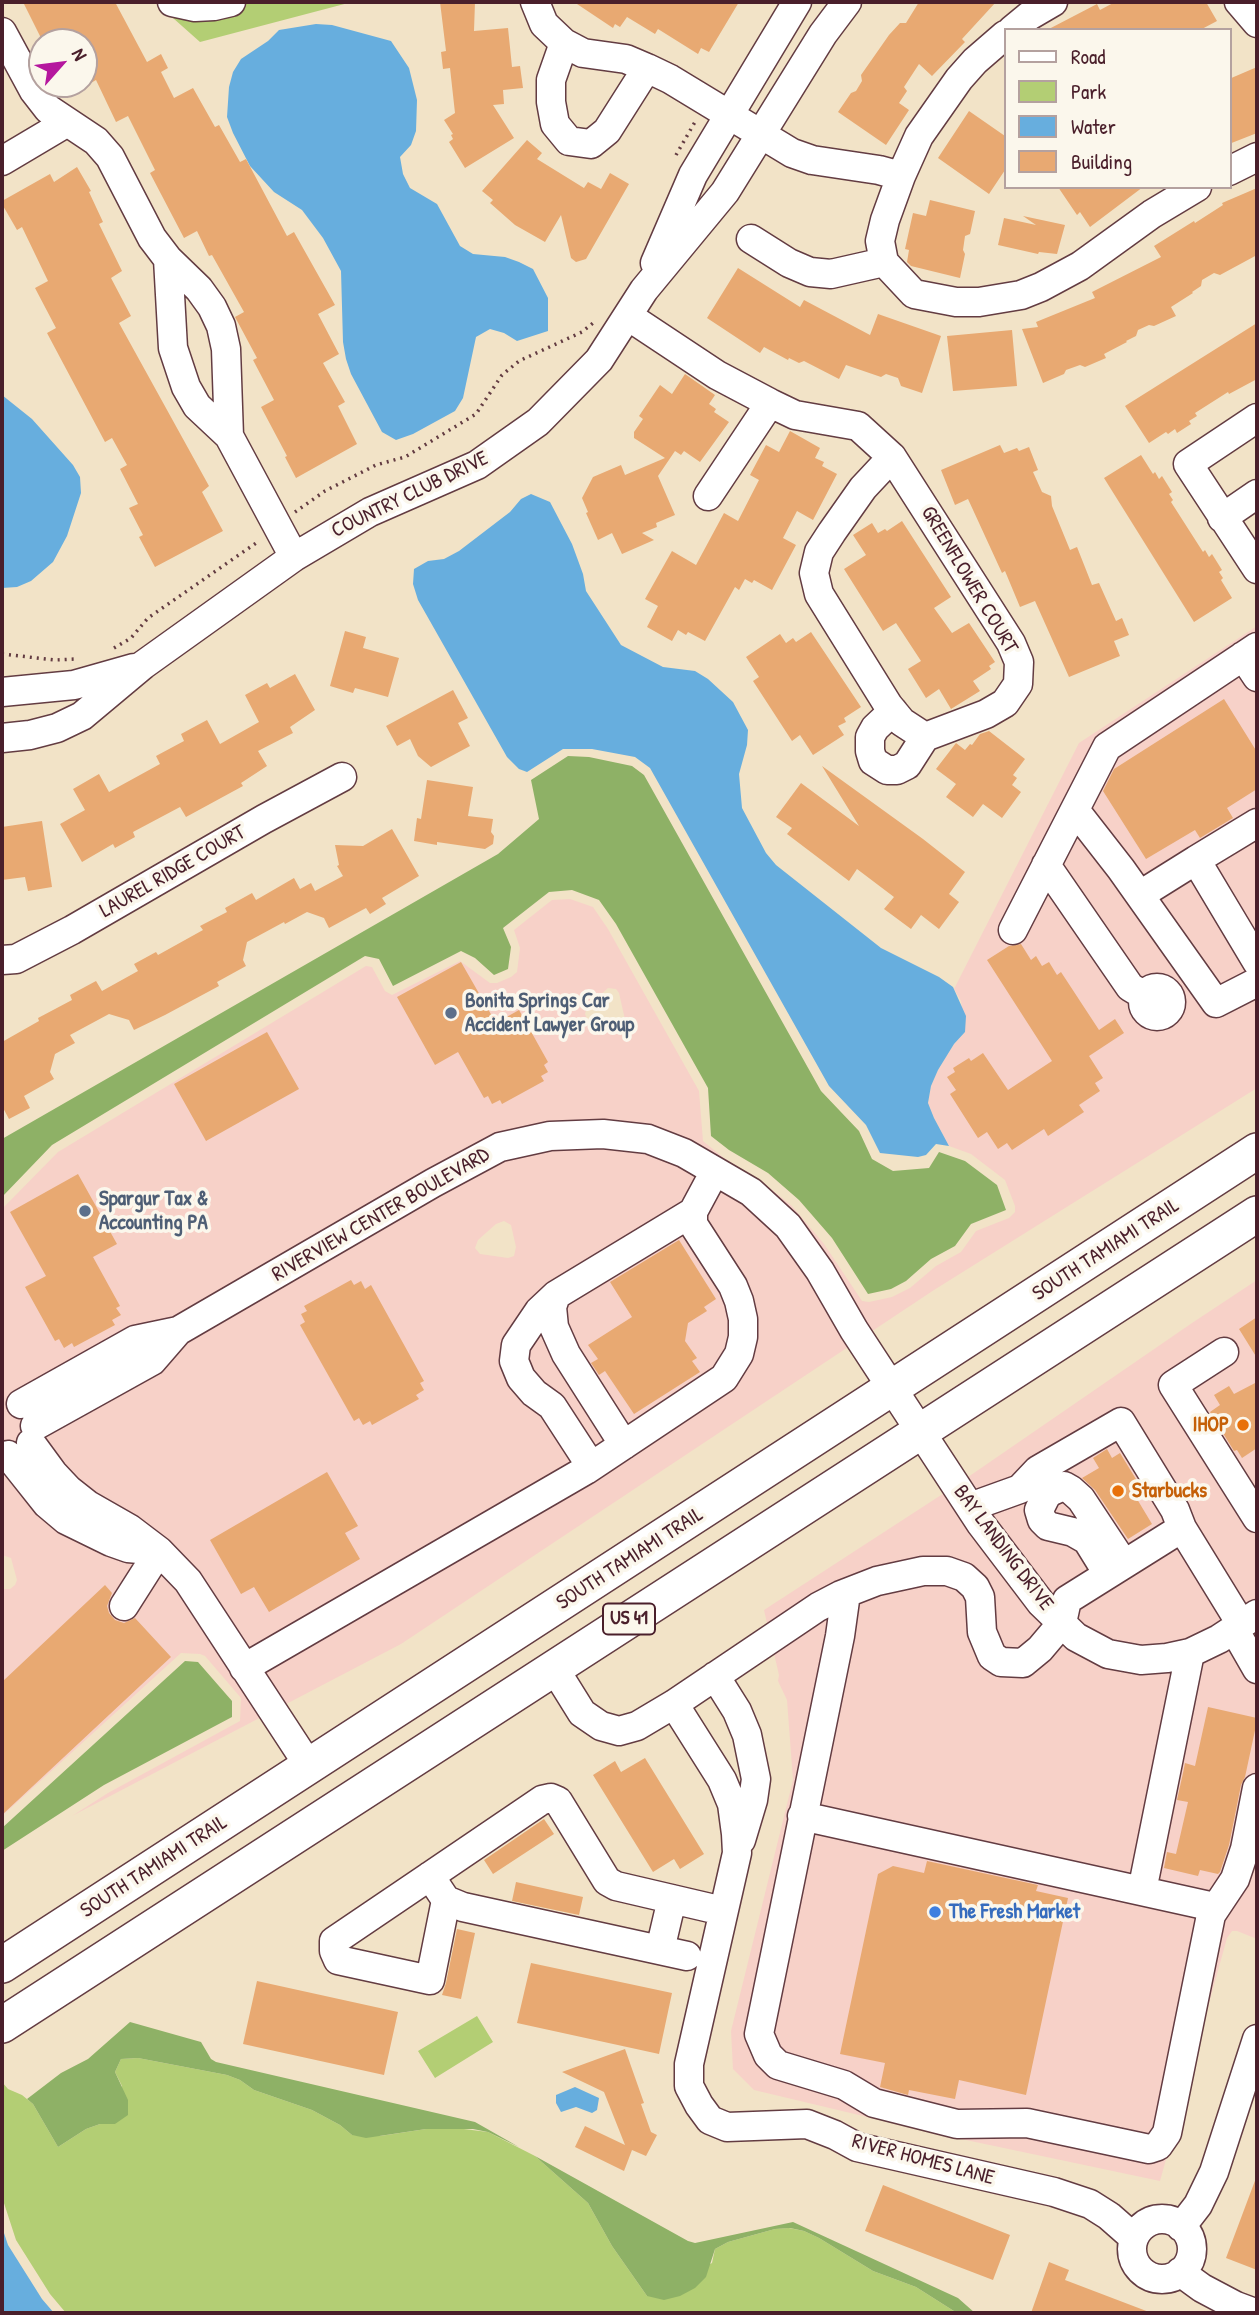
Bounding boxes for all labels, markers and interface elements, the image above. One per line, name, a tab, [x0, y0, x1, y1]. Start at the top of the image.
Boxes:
north arrow	[28, 28, 98, 98]
legend	[1004, 28, 1231, 189]
text: Road	[1071, 42, 1105, 71]
text: N	[66, 44, 94, 65]
text: Park	[1071, 77, 1106, 106]
text: Water	[1071, 112, 1116, 141]
text: Building	[1071, 147, 1132, 176]
street label: COUNTRY CLUB DRIVE	[328, 446, 492, 544]
street label: GREENFLOWER COURT	[915, 502, 1023, 658]
street label: LAUREL RIDGE COURT	[96, 820, 250, 924]
place label: Bonita Springs Car Accident Lawyer Group	[465, 988, 634, 1038]
marker: Bonita Springs Car Accident Lawyer Group	[443, 1005, 459, 1021]
street label: RIVERVIEW CENTER BOULEVARD	[268, 1142, 494, 1288]
place label: Spargur Tax & Accounting PA	[99, 1186, 208, 1236]
street label: SOUTH TAMIAMI TRAIL	[1028, 1193, 1184, 1307]
marker: Spargur Tax & Accounting PA	[77, 1203, 93, 1219]
place label: IHOP	[1192, 1412, 1229, 1438]
marker: IHOP	[1235, 1417, 1251, 1433]
place label: Starbucks	[1132, 1478, 1207, 1504]
street label: BAY LANDING DRIVE	[948, 1480, 1058, 1616]
marker: Starbucks	[1110, 1483, 1126, 1499]
street label: SOUTH TAMIAMI TRAIL	[552, 1502, 708, 1616]
road number: US 41	[603, 1604, 655, 1634]
street label: SOUTH TAMIAMI TRAIL	[76, 1810, 232, 1924]
place label: The Fresh Market	[949, 1899, 1080, 1925]
marker: The Fresh Market	[927, 1904, 943, 1920]
street label: RIVER HOMES LANE	[849, 2129, 997, 2191]

